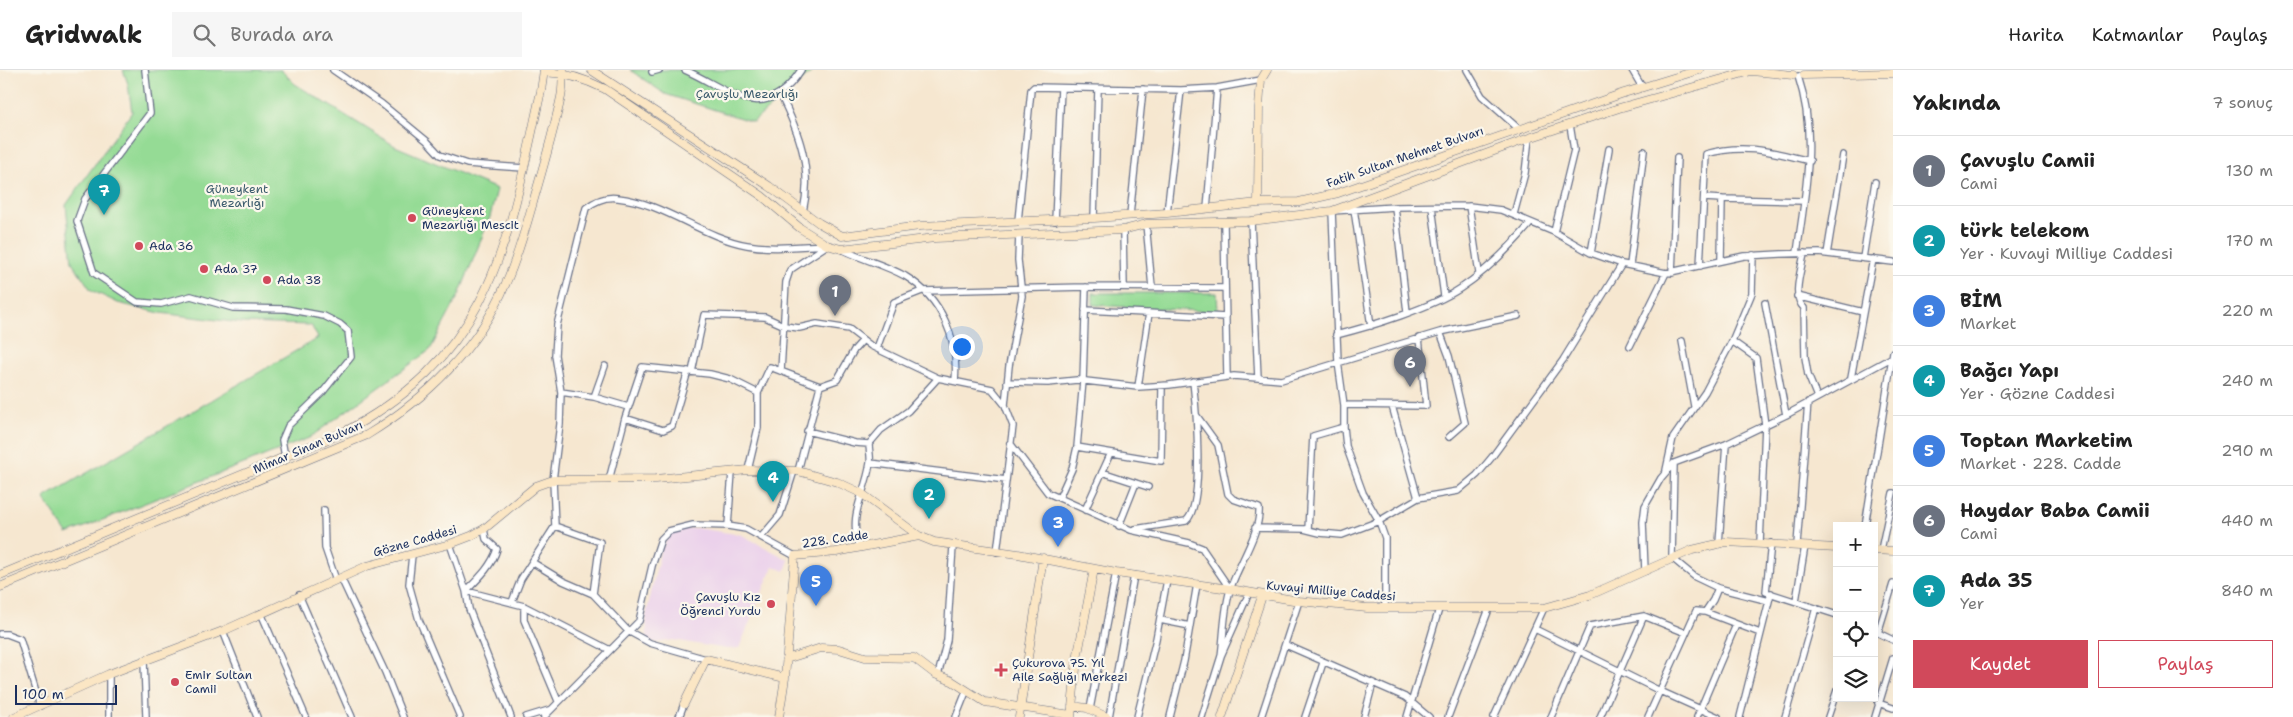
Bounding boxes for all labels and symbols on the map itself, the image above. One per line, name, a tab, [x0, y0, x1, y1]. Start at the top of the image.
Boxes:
park label: Çavuşlu Mezarlığı	[696, 86, 798, 102]
street label: Fatih Sultan Mehmet Bulvarı	[1324, 123, 1486, 191]
pin: 7	[88, 174, 120, 215]
park label: Güneykent Mezarlığı	[206, 181, 268, 211]
place label: Güneykent Mezarlığı Mescit	[422, 203, 519, 233]
marker: Güneykent Mezarlığı Mescit	[406, 212, 418, 224]
place label: Ada 36	[149, 238, 193, 254]
marker: Ada 36	[133, 240, 145, 252]
place label: Ada 37	[214, 261, 258, 277]
marker: Ada 37	[198, 263, 210, 275]
place label: Ada 38	[277, 272, 321, 288]
marker: Ada 38	[261, 274, 273, 286]
pin: 1	[819, 275, 851, 316]
your location	[949, 334, 975, 360]
pin: 6	[1394, 346, 1426, 387]
street label: Mimar Sinan Bulvarı	[251, 417, 365, 477]
pin: 4	[757, 461, 789, 502]
pin: 2	[913, 478, 945, 519]
pin: 3	[1042, 506, 1074, 547]
street label: Gözne Caddesi	[371, 521, 459, 561]
street label: 228. Cadde	[801, 526, 870, 552]
pin: 5	[800, 565, 832, 606]
street label: Kuvayi Milliye Caddesi	[1266, 577, 1396, 605]
place label: Çavuşlu Kız Öğrenci Yurdu	[680, 589, 761, 619]
marker: Çavuşlu Kız Öğrenci Yurdu	[765, 598, 777, 610]
place label: Çukurova 75. Yıl Aile Sağlığı Merkezi	[1012, 655, 1128, 685]
marker: Çukurova 75. Yıl Aile Sağlığı Merkezi	[994, 663, 1008, 677]
place label: Emir Sultan Camii	[185, 667, 252, 697]
marker: Emir Sultan Camii	[169, 676, 181, 688]
scale bar	[15, 682, 118, 705]

